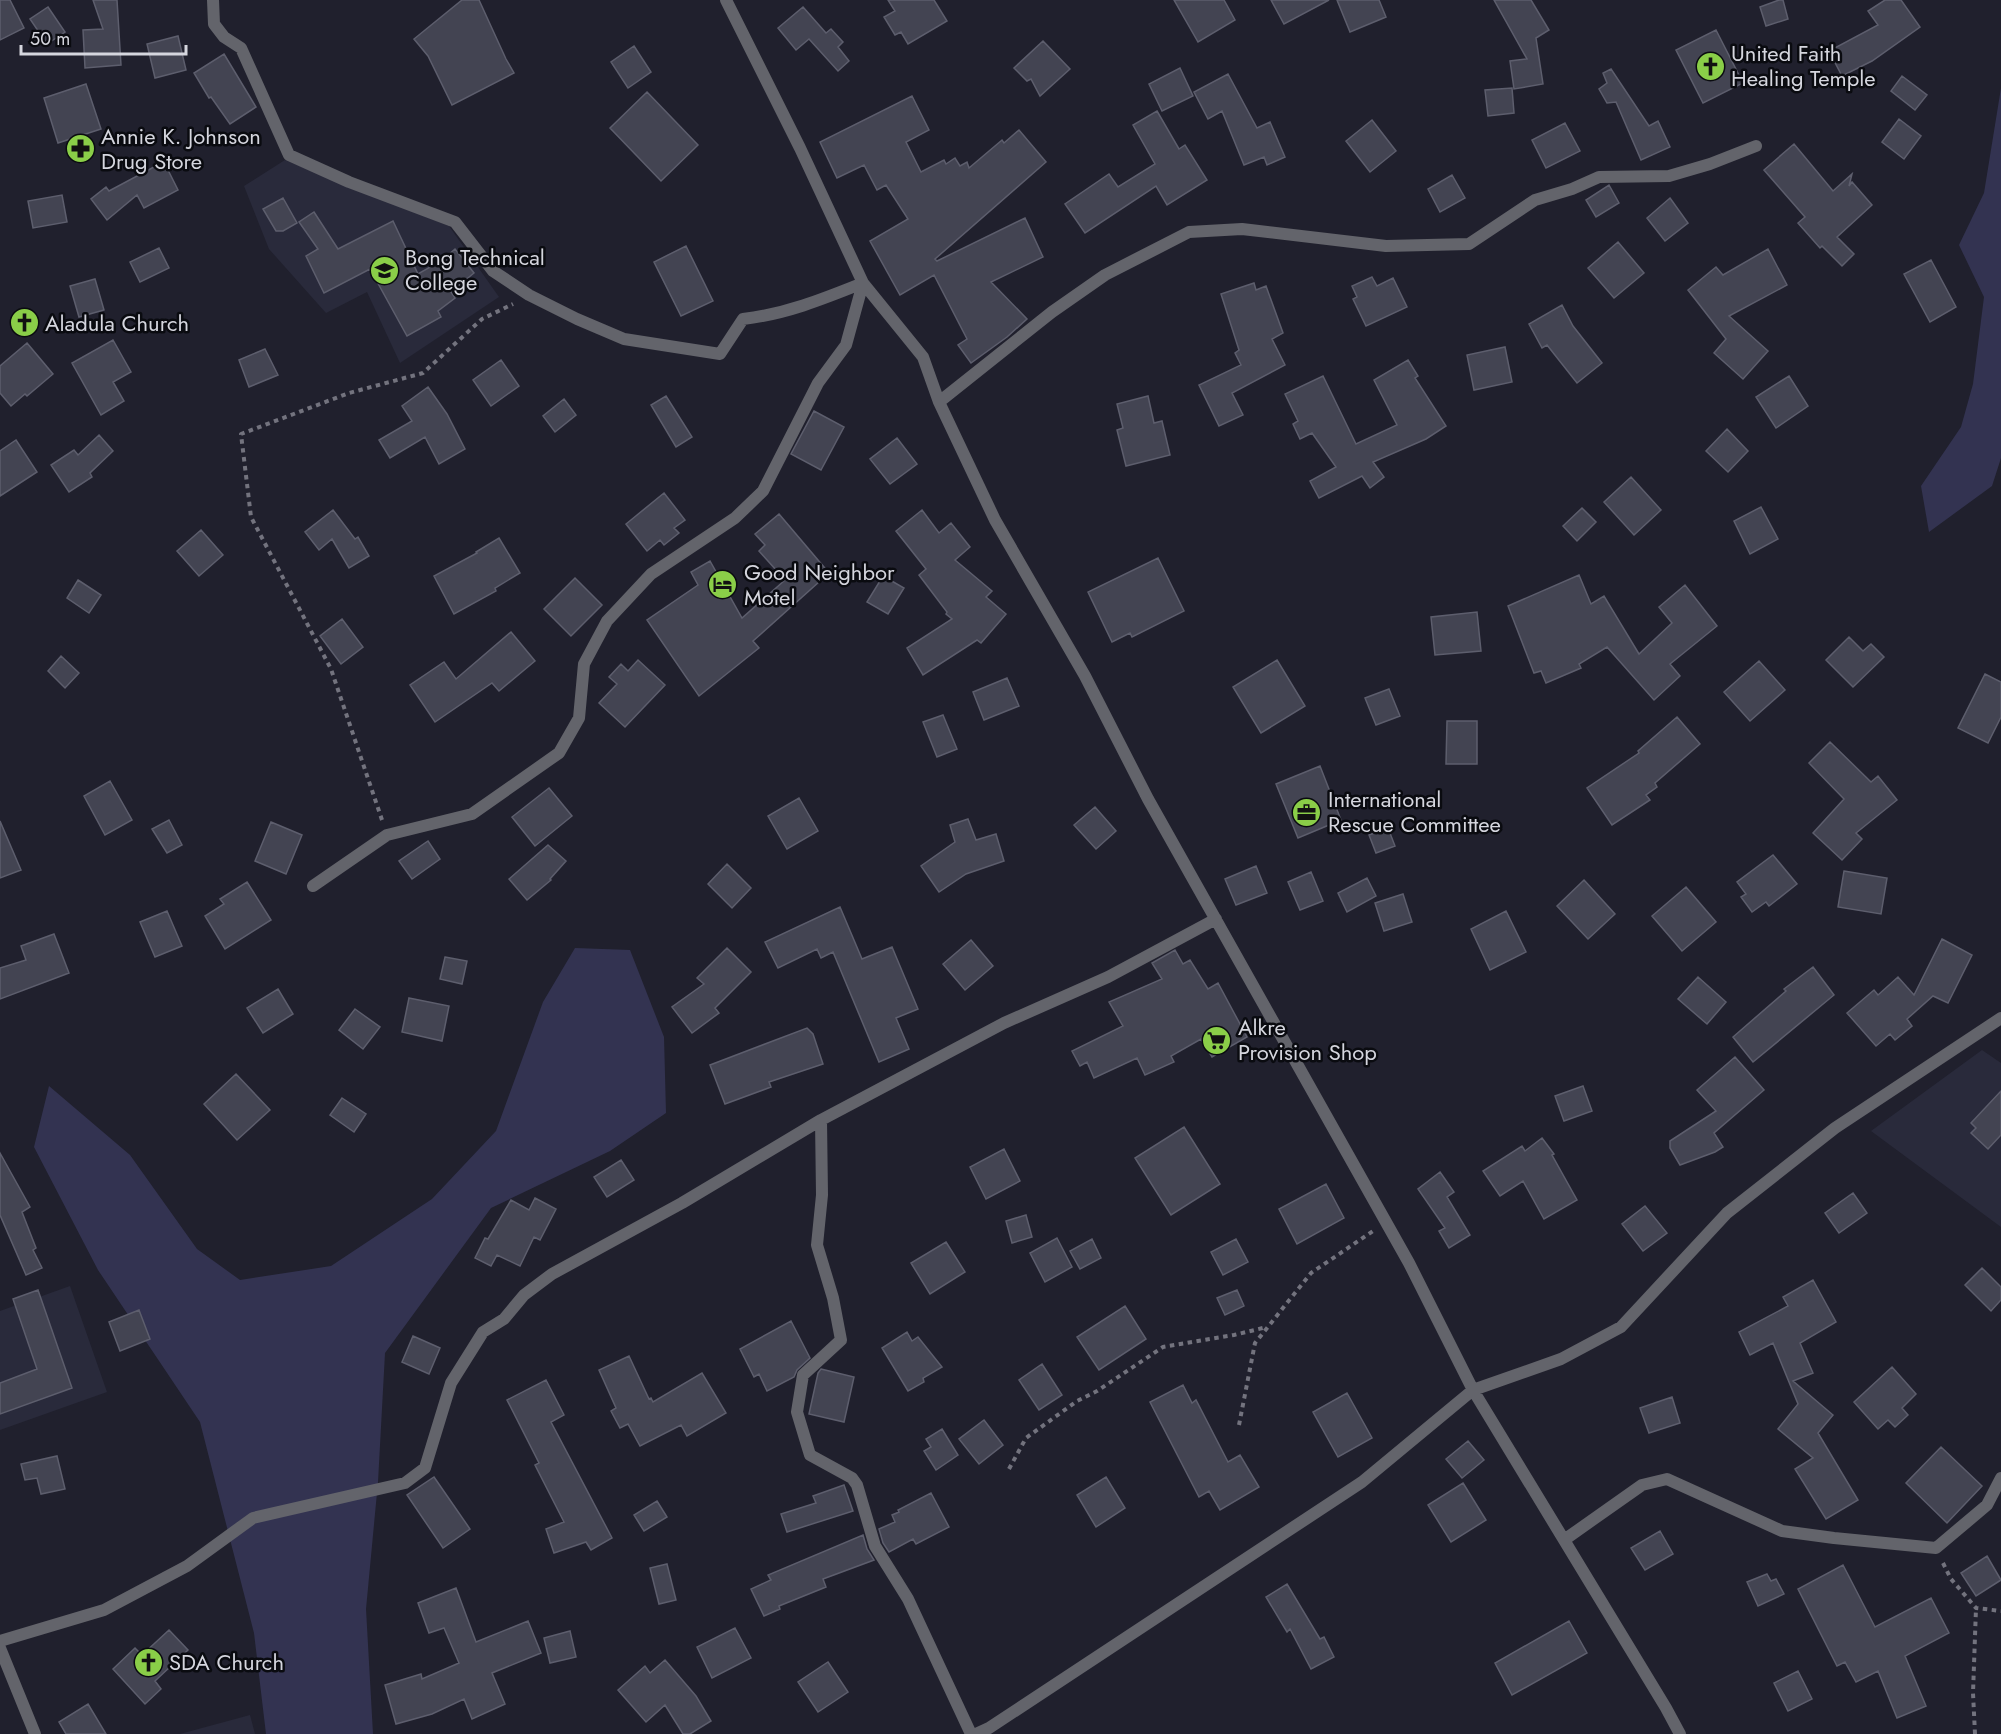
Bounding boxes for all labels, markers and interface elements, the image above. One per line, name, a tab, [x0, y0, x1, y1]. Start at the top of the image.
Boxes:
scale bar	[21, 18, 186, 56]
text: 50 m	[30, 26, 70, 52]
place label: United Faith Healing Temple	[1731, 37, 1876, 94]
church icon: United Faith Healing Temple	[1694, 50, 1726, 82]
place label: Annie K. Johnson Drug Store	[101, 120, 261, 177]
pharmacy icon: Annie K. Johnson Drug Store	[64, 133, 96, 165]
place label: Bong Technical College	[405, 241, 545, 298]
school or university icon: Bong Technical College	[368, 254, 400, 286]
church icon: Aladula Church	[8, 307, 40, 339]
place label: Aladula Church	[45, 307, 189, 339]
place label: Good Neighbor Motel	[744, 556, 895, 613]
hotel icon: Good Neighbor Motel	[707, 569, 739, 601]
place label: International Rescue Committee	[1328, 783, 1501, 840]
office icon: International Rescue Committee	[1291, 796, 1323, 828]
place label: Alkre Provision Shop	[1238, 1011, 1377, 1068]
supermarket icon: Alkre Provision Shop	[1201, 1024, 1233, 1056]
church icon: SDA Church	[132, 1646, 164, 1678]
place label: SDA Church	[169, 1646, 284, 1678]

